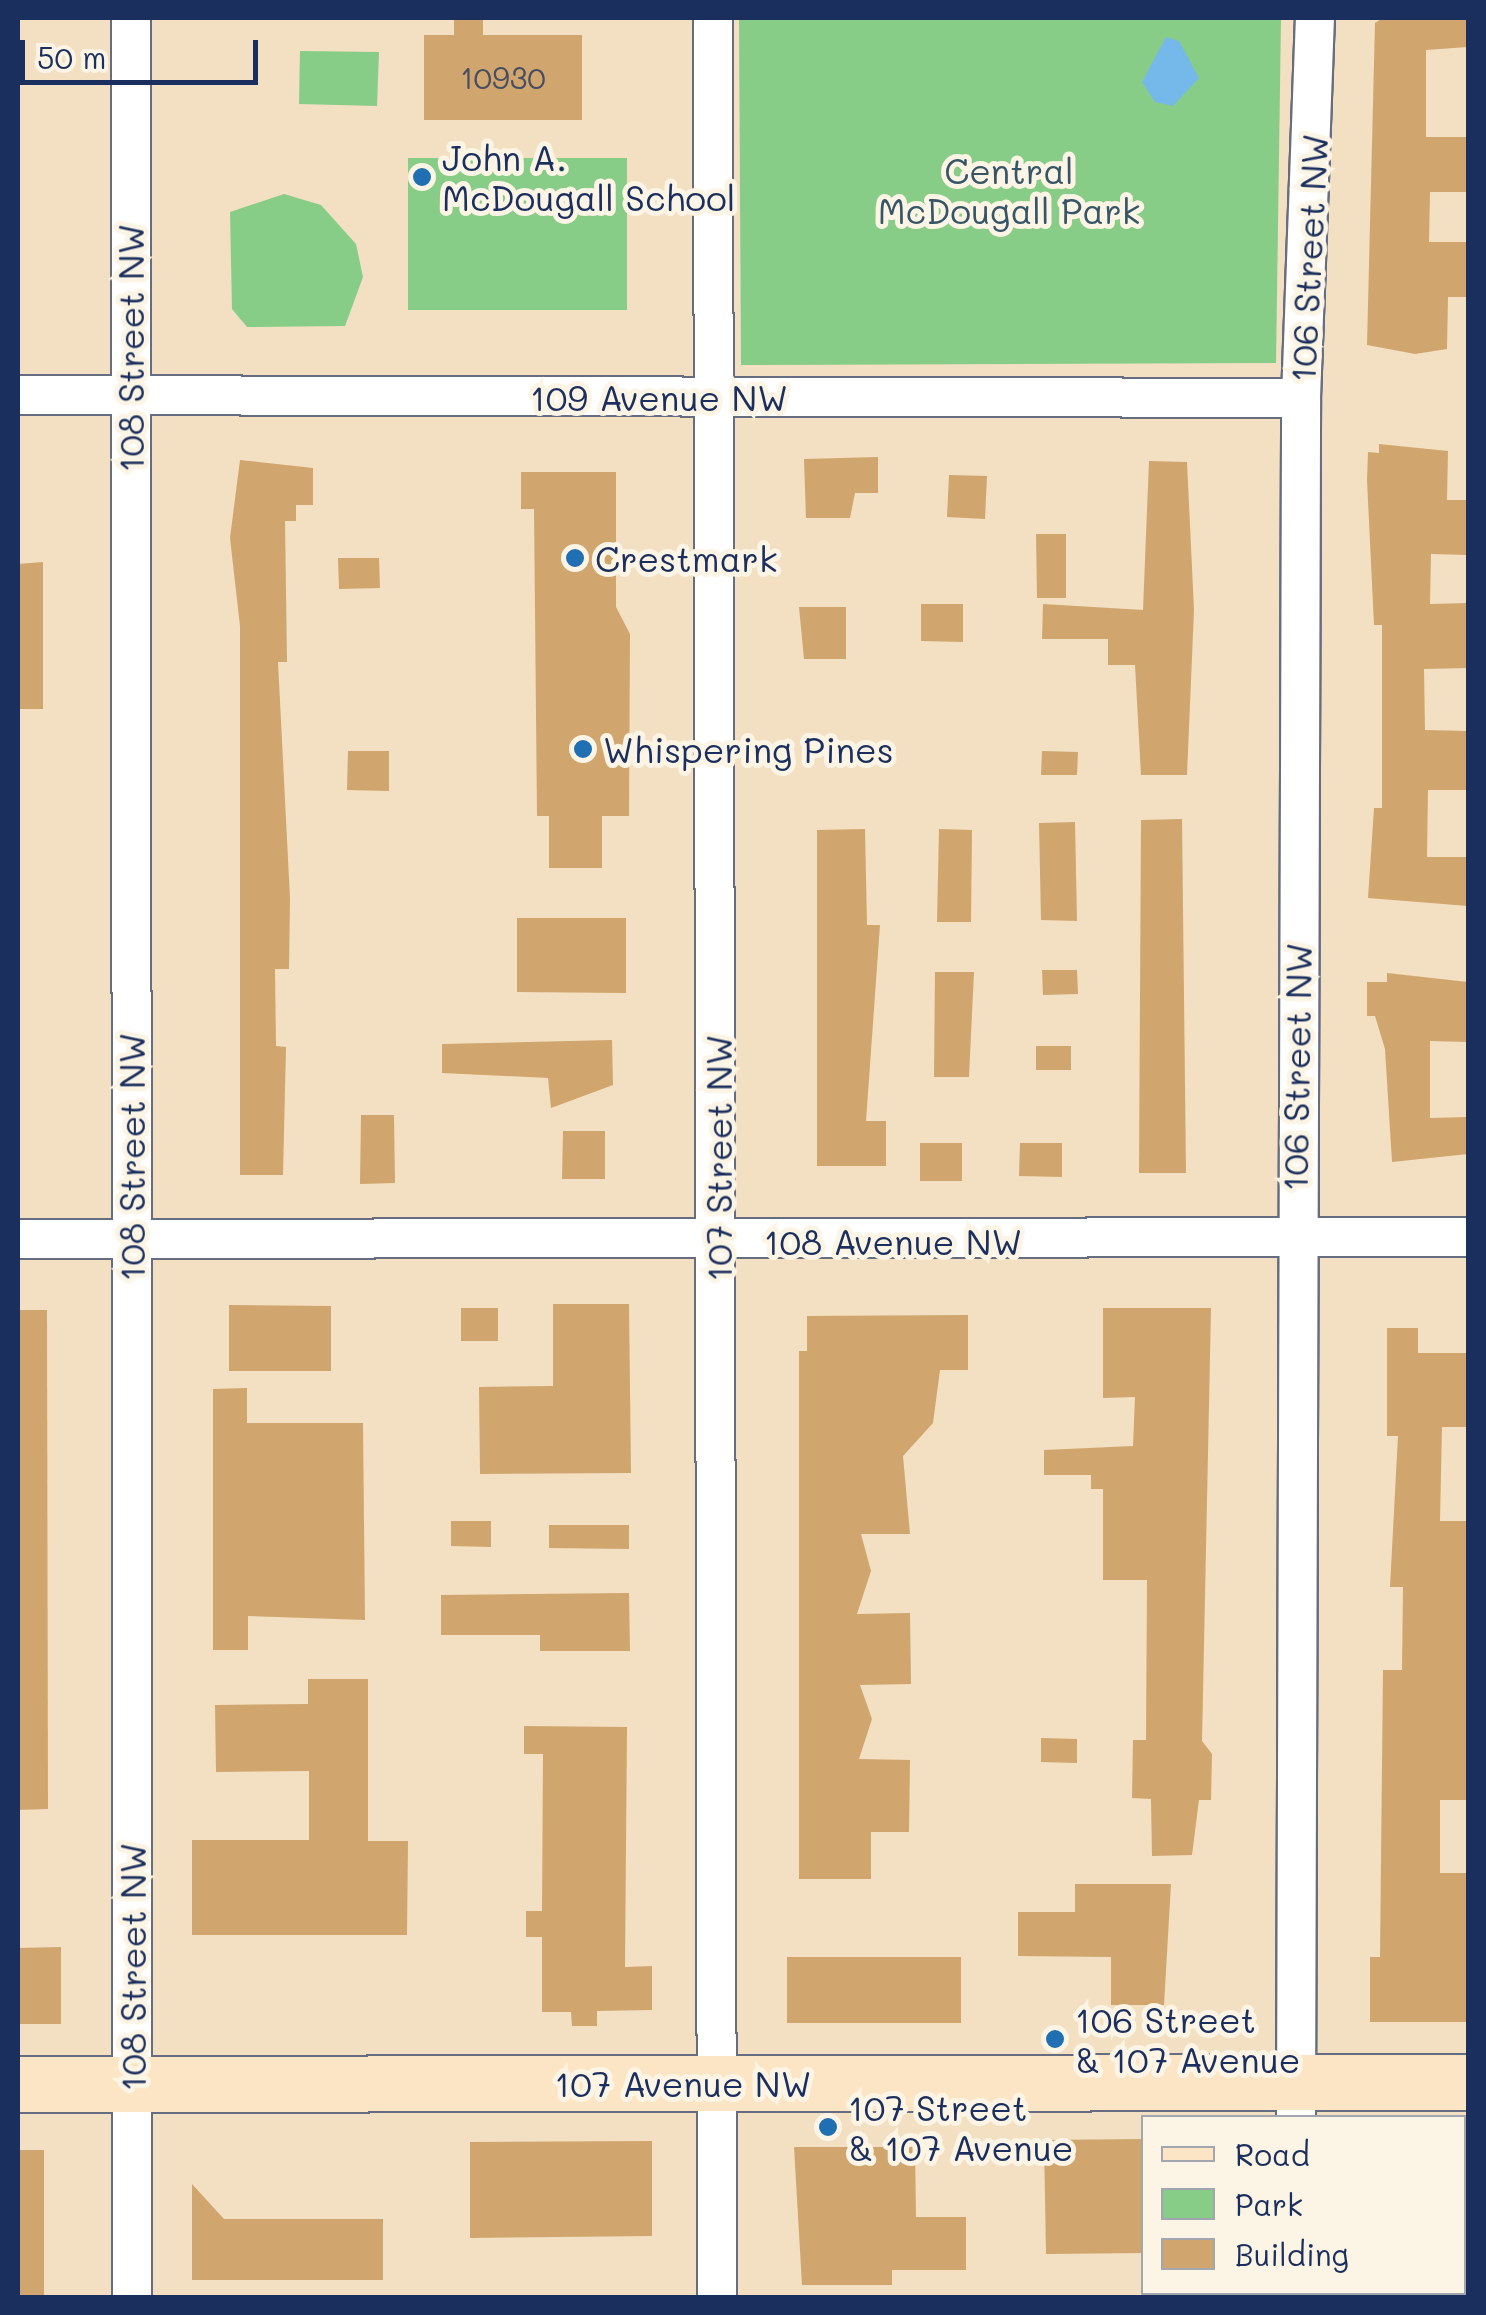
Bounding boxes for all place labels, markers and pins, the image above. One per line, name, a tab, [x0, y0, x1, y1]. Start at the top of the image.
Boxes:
place label: John A. McDougall School	[442, 136, 736, 218]
marker: John A. McDougall School	[411, 166, 433, 188]
place label: Crestmark	[595, 537, 777, 579]
marker: Crestmark	[564, 547, 586, 569]
place label: Whispering Pines	[603, 728, 894, 770]
marker: Whispering Pines	[572, 738, 594, 760]
place label: 106 Street & 107 Avenue	[1075, 1998, 1300, 2080]
marker: 106 Street & 107 Avenue	[1044, 2028, 1066, 2050]
place label: 107 Street & 107 Avenue	[848, 2086, 1073, 2168]
marker: 107 Street & 107 Avenue	[817, 2116, 839, 2138]

